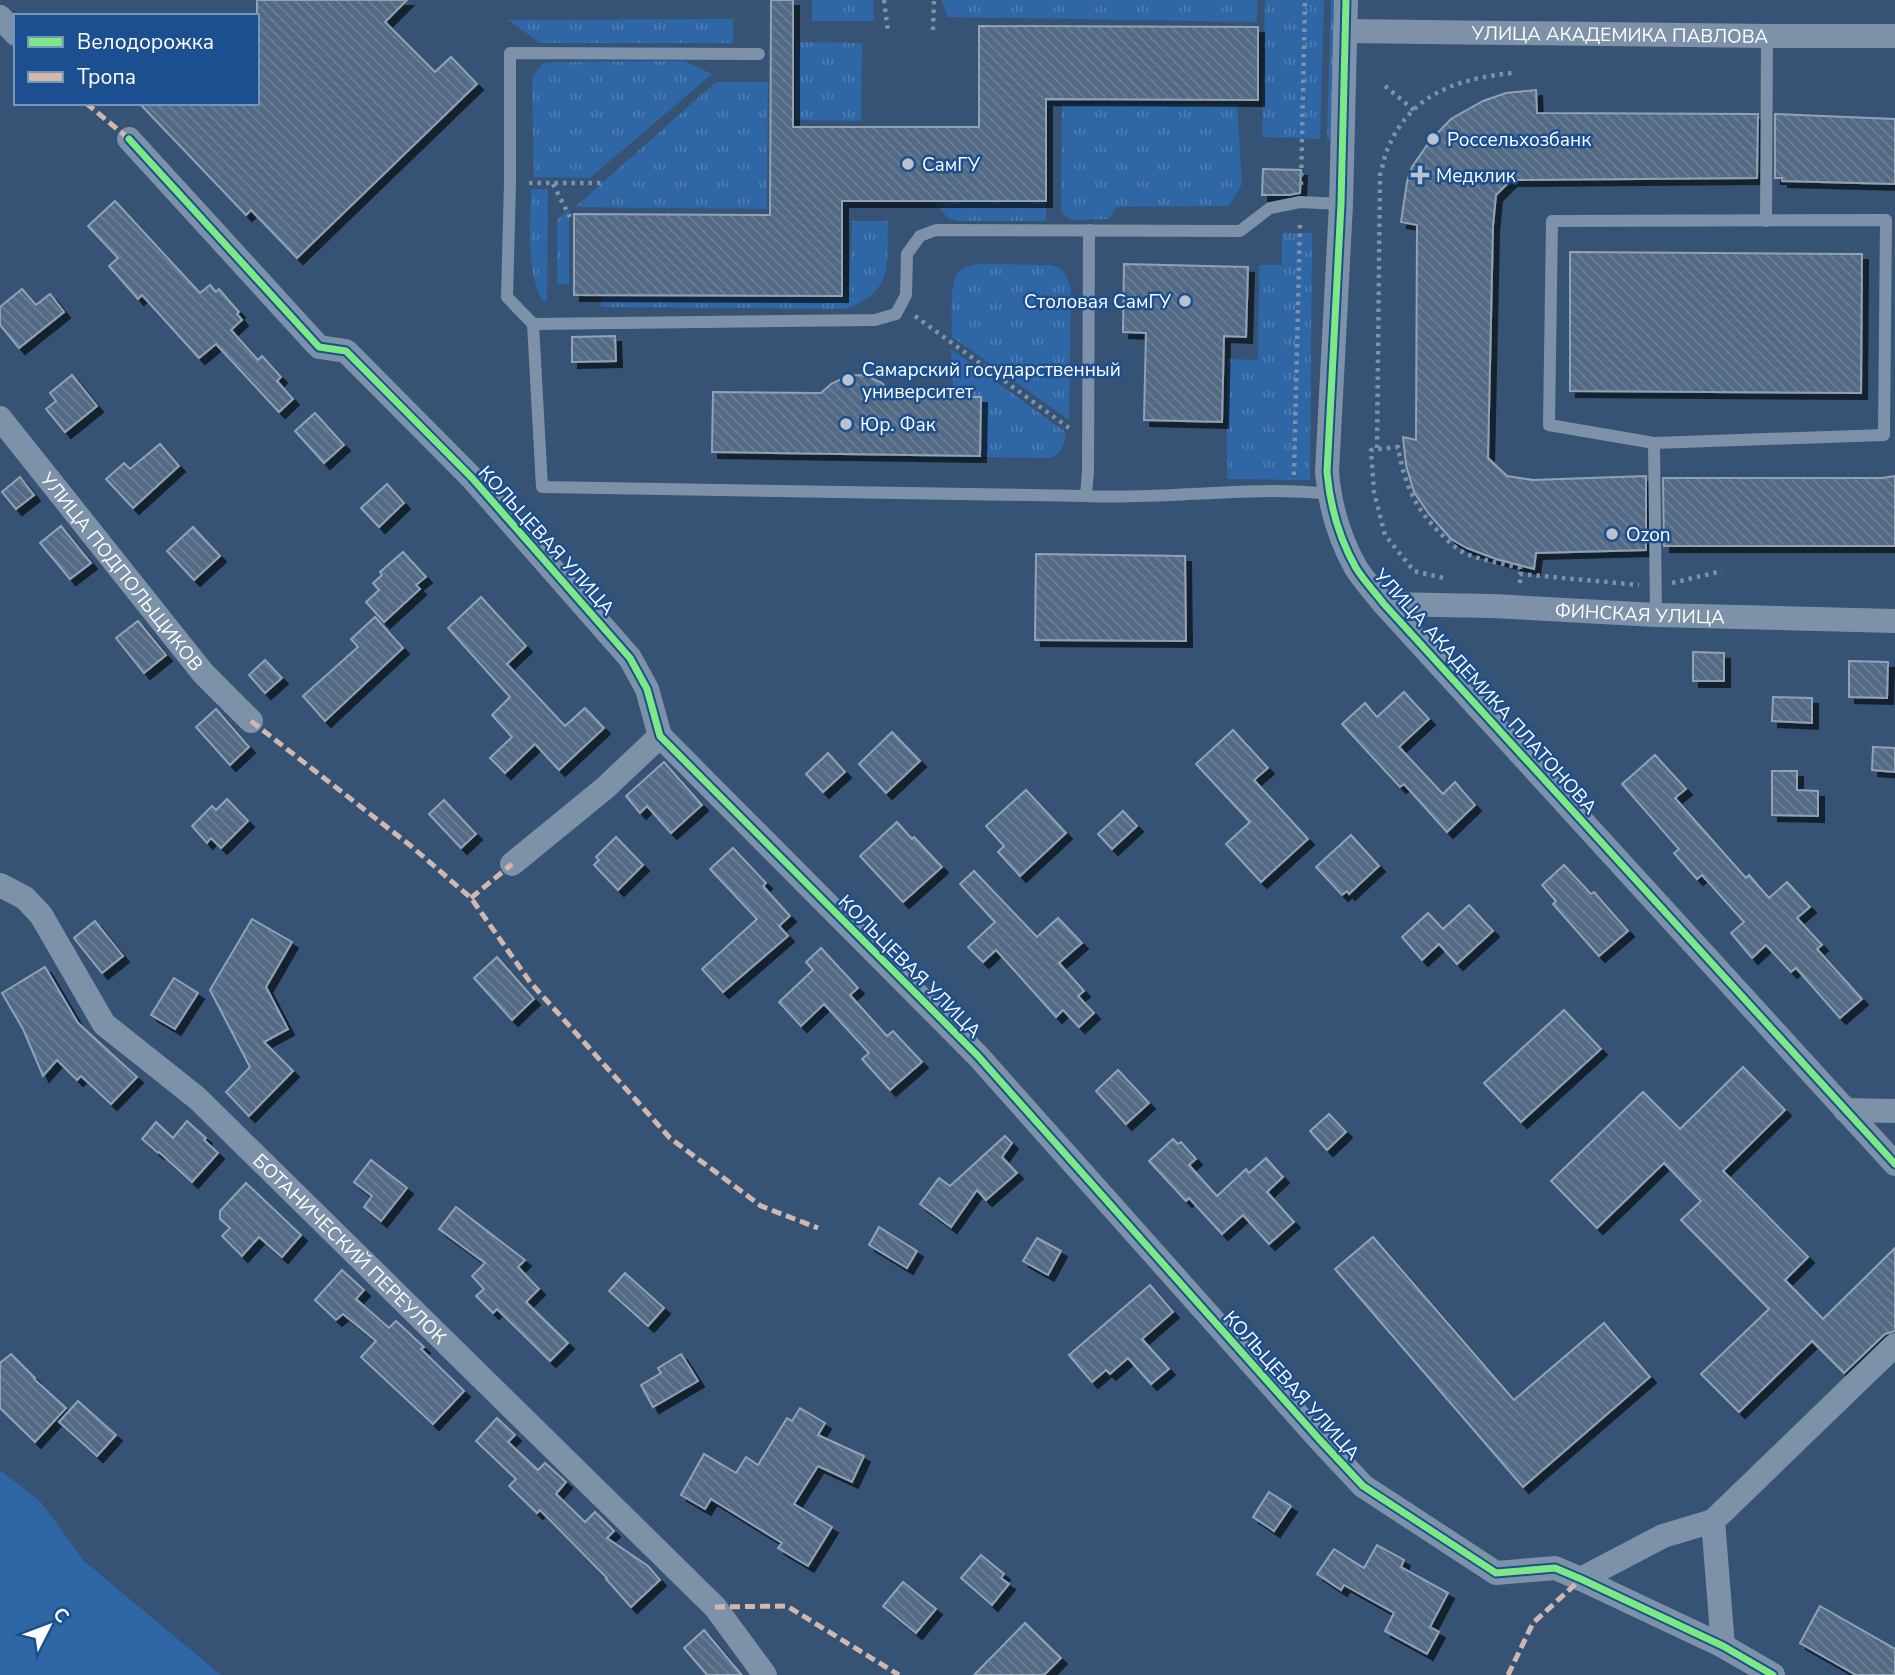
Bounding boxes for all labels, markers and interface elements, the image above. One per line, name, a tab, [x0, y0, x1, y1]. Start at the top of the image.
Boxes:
legend	[14, 14, 259, 105]
street label: УЛИЦА АКАДЕМИКА ПАВЛОВА	[1471, 20, 1769, 50]
text: Велодорожка	[77, 28, 214, 56]
text: Тропа	[77, 63, 136, 91]
place label: Россельхозбанк	[1447, 127, 1591, 153]
marker: Россельхозбанк	[1425, 131, 1441, 147]
place label: СамГУ	[922, 152, 981, 178]
marker: СамГУ	[900, 156, 916, 172]
place label: Медклик	[1436, 163, 1516, 189]
marker: Медклик	[1410, 165, 1430, 185]
place label: Столовая СамГУ	[1024, 289, 1172, 315]
marker: Столовая СамГУ	[1177, 293, 1193, 309]
place label: Самарский государственный университет	[862, 357, 1121, 405]
marker: Самарский государственный университет	[840, 372, 856, 388]
place label: Юр. Фак	[860, 412, 936, 438]
marker: Юр. Фак	[838, 416, 854, 432]
street label: КОЛЬЦЕВАЯ УЛИЦА	[472, 460, 620, 621]
street label: УЛИЦА ПОДПОЛЬЩИКОВ	[33, 466, 209, 677]
place label: Ozon	[1626, 522, 1671, 548]
marker: Ozon	[1604, 526, 1620, 542]
street label: УЛИЦА АКАДЕМИКА ПЛАТОНОВА	[1367, 563, 1603, 820]
street label: ФИНСКАЯ УЛИЦА	[1554, 597, 1725, 631]
street label: КОЛЬЦЕВАЯ УЛИЦА	[832, 889, 987, 1044]
street label: БОТАНИЧЕСКИЙ ПЕРЕУЛОК	[247, 1148, 452, 1350]
street label: КОЛЬЦЕВАЯ УЛИЦА	[1217, 1305, 1365, 1466]
north arrow	[14, 1591, 84, 1661]
text: С	[47, 1602, 75, 1629]

